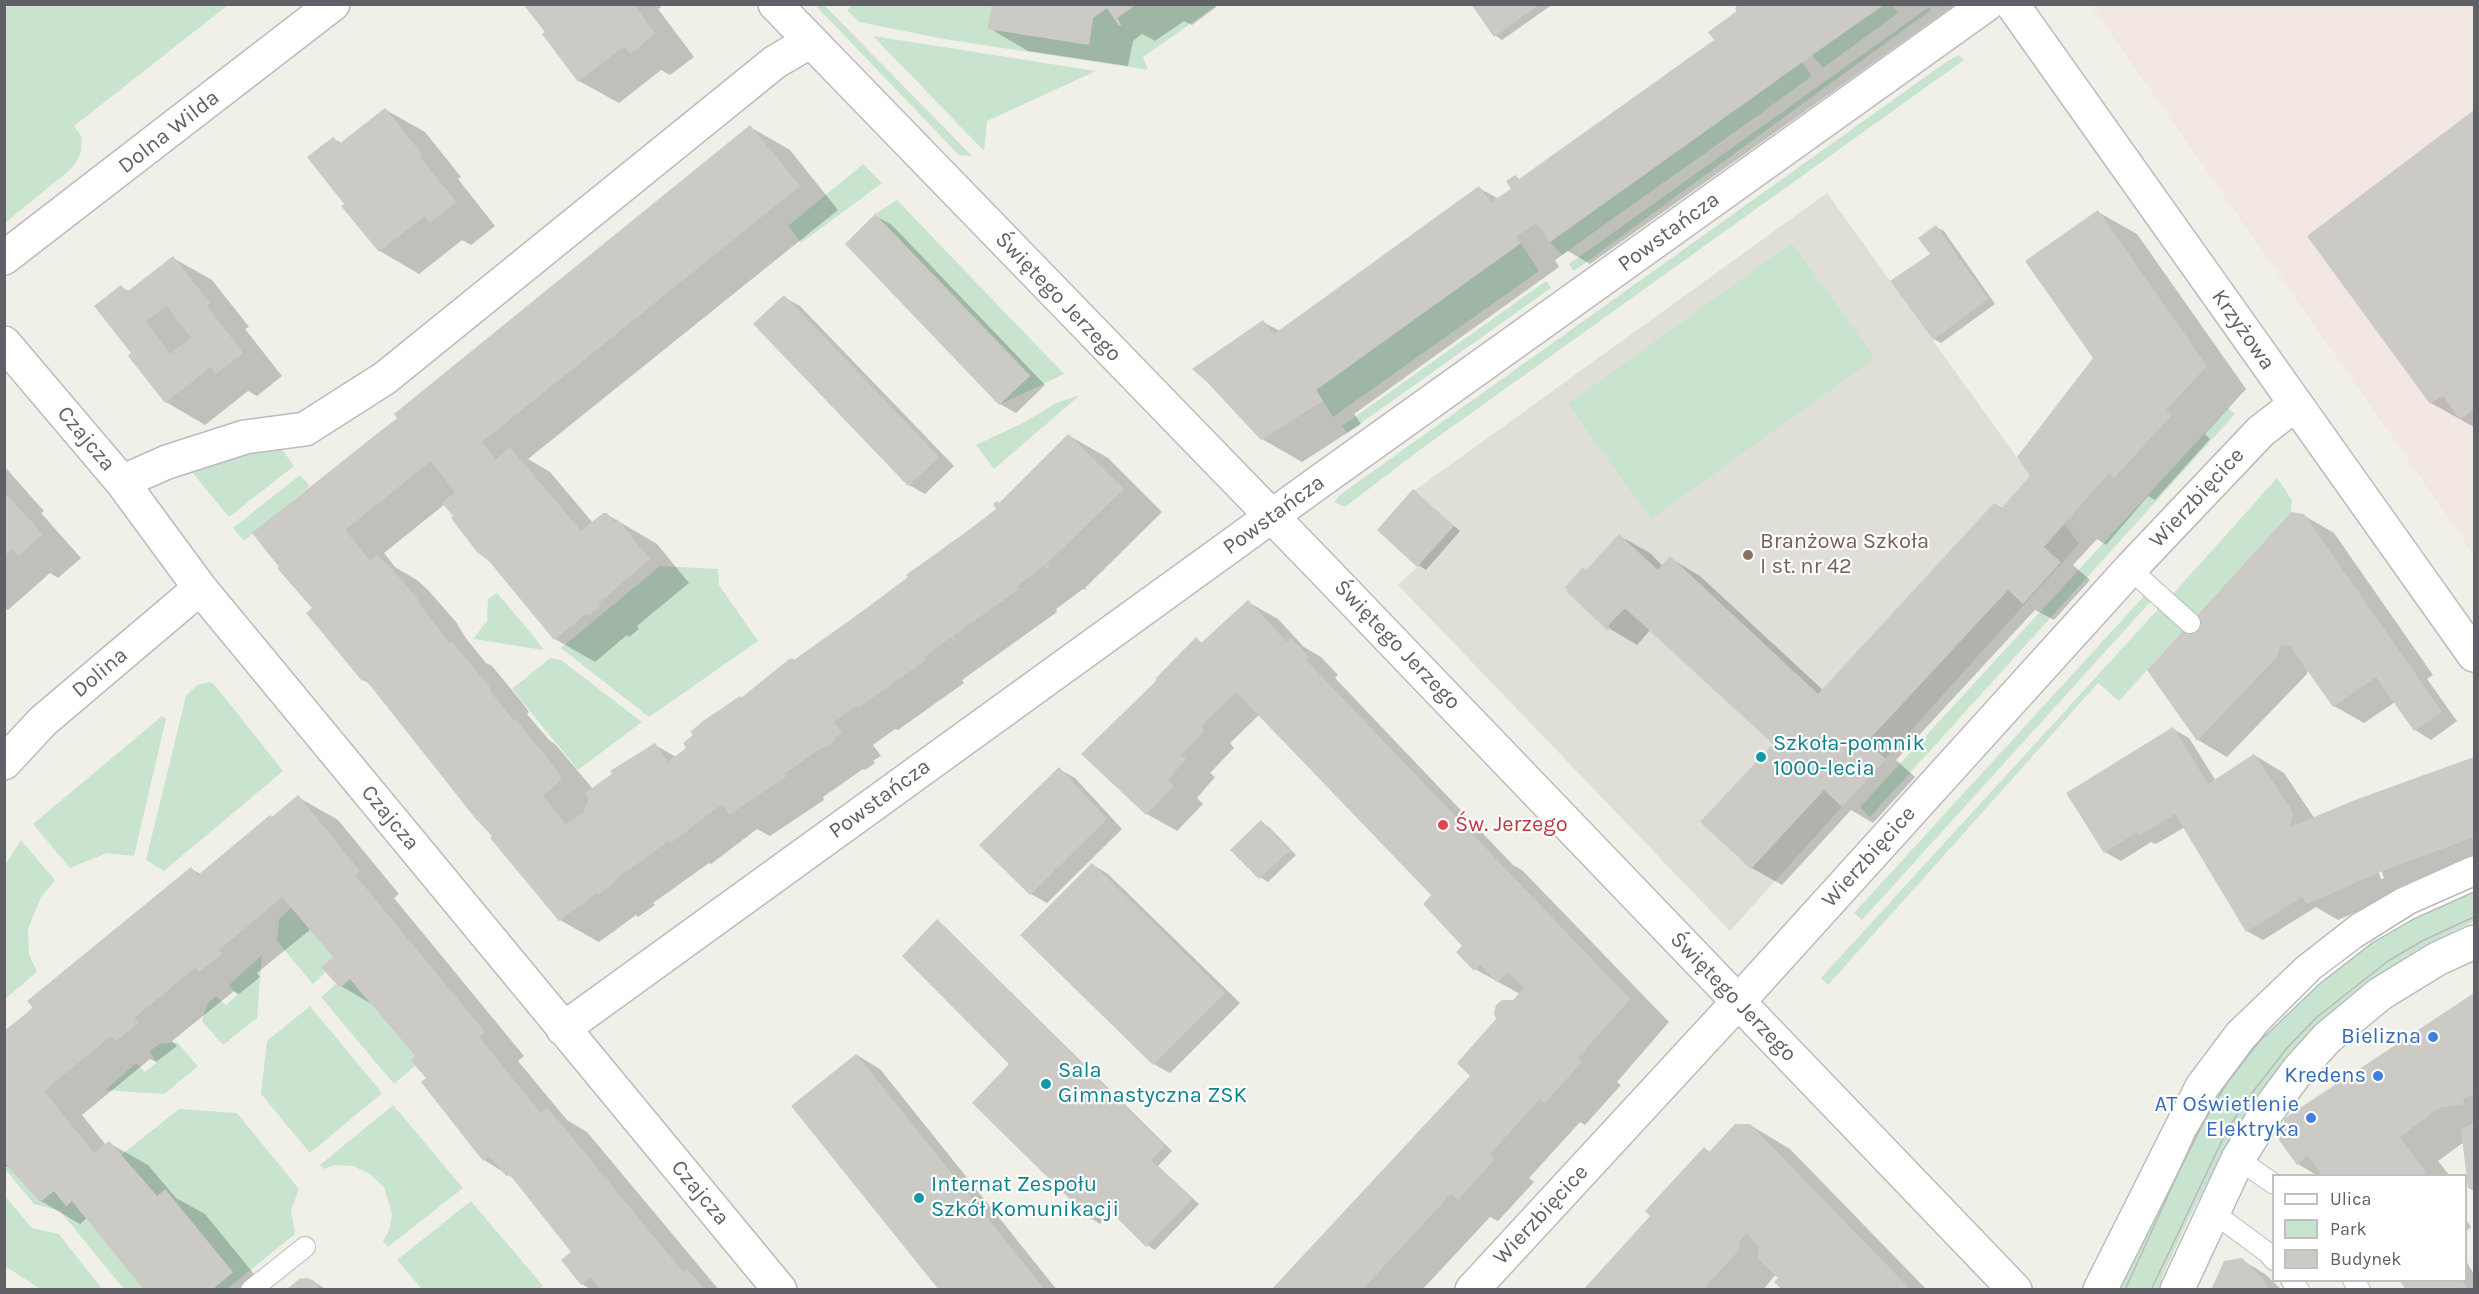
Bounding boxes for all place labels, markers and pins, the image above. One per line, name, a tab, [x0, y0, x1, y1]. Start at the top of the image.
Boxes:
place label: Branżowa Szkoła I st. nr 42	[1760, 529, 1929, 580]
marker: Branżowa Szkoła I st. nr 42	[1741, 548, 1755, 562]
place label: Szkoła-pomnik 1000-lecia	[1773, 731, 1925, 782]
marker: Szkoła-pomnik 1000-lecia	[1754, 750, 1768, 764]
place label: Św. Jerzego	[1455, 812, 1568, 838]
marker: Św. Jerzego	[1436, 818, 1450, 832]
place label: Bielizna	[2341, 1024, 2421, 1050]
marker: Bielizna	[2426, 1030, 2440, 1044]
place label: Sala Gimnastyczna ZSK	[1058, 1058, 1247, 1110]
place label: Kredens	[2284, 1063, 2366, 1089]
marker: Kredens	[2371, 1069, 2385, 1083]
marker: Sala Gimnastyczna ZSK	[1039, 1077, 1053, 1091]
place label: AT Oświetlenie Elektryka	[2155, 1092, 2299, 1144]
marker: AT Oświetlenie Elektryka	[2304, 1111, 2318, 1125]
place label: Internat Zespołu Szkół Komunikacji	[931, 1172, 1119, 1224]
marker: Internat Zespołu Szkół Komunikacji	[912, 1191, 926, 1205]

